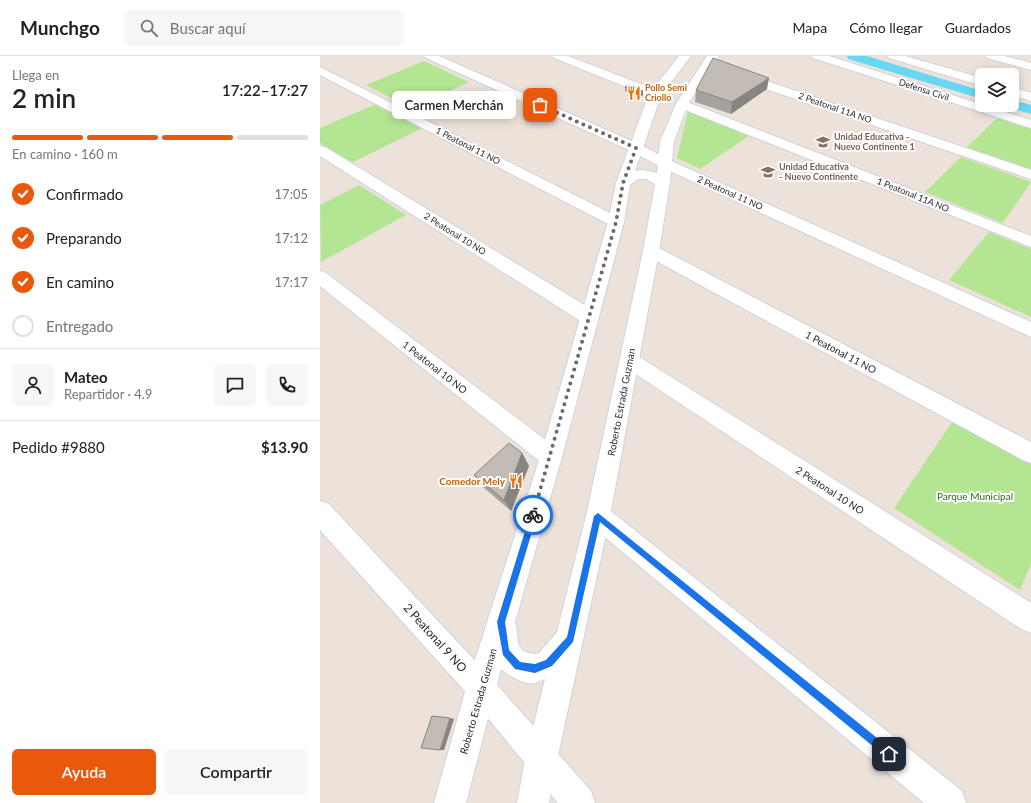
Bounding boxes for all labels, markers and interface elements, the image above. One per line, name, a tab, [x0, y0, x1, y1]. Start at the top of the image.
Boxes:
search box	[124, 10, 404, 46]
text: Munchgo	[20, 16, 100, 39]
icon: search	[138, 17, 160, 39]
text: Buscar aquí	[170, 19, 246, 37]
text: Mapa	[793, 19, 827, 36]
text: Cómo llegar	[849, 19, 923, 36]
text: Guardados	[945, 19, 1011, 36]
text: Llega en	[12, 67, 59, 83]
map controls	[975, 68, 1019, 112]
button: layers	[975, 68, 1019, 112]
street label: Defensa Civil	[898, 76, 951, 103]
text: 17:22–17:27	[222, 81, 308, 99]
text: 2 min	[12, 82, 76, 114]
place label: Pollo Semi Criollo	[645, 82, 687, 103]
restaurant icon: Pollo Semi Criollo	[626, 85, 642, 101]
pin	[523, 88, 557, 122]
street label: 2 Peatonal 11A NO	[797, 90, 873, 125]
callout: Carmen Merchán	[392, 91, 516, 119]
icon: bag	[529, 94, 551, 116]
text: Carmen Merchán	[404, 97, 504, 113]
street label: 1 Peatonal 11 NO	[434, 125, 502, 167]
place label: Unidad Educativa - Nuevo Continente 1	[834, 131, 915, 152]
school or university icon: Unidad Educativa - Nuevo Continente 1	[815, 134, 831, 150]
text: En camino · 160 m	[12, 146, 118, 162]
place label: Unidad Educativa - Nuevo Continente	[779, 161, 858, 182]
school or university icon: Unidad Educativa - Nuevo Continente	[760, 164, 776, 180]
street label: 2 Peatonal 11 NO	[696, 173, 765, 212]
street label: 1 Peatonal 11A NO	[876, 175, 951, 214]
icon: check	[12, 183, 34, 205]
text: Confirmado	[46, 185, 123, 203]
text: 17:05	[275, 186, 308, 202]
street label: 2 Peatonal 10 NO	[422, 210, 488, 257]
icon: check	[12, 227, 34, 249]
text: Preparando	[46, 229, 122, 247]
text: 17:12	[275, 230, 308, 246]
icon: check	[12, 271, 34, 293]
text: En camino	[46, 273, 114, 291]
text: 17:17	[275, 274, 308, 290]
text: Entregado	[46, 317, 113, 335]
street label: 1 Peatonal 11 NO	[803, 328, 879, 376]
street label: 1 Peatonal 10 NO	[400, 338, 470, 396]
street label: Roberto Estrada Guzman	[605, 347, 637, 457]
button: person	[12, 364, 54, 406]
button: chat	[214, 364, 256, 406]
button: phone	[266, 364, 308, 406]
text: Mateo	[64, 368, 108, 386]
text: Repartidor · 4.9	[64, 386, 152, 402]
text: Pedido #9880	[12, 438, 105, 456]
text: $13.90	[261, 438, 308, 456]
street label: 2 Peatonal 10 NO	[794, 464, 866, 516]
restaurant icon: Comedor Mely	[508, 473, 524, 489]
place label: Comedor Mely	[439, 475, 506, 487]
park label: Parque Municipal	[937, 490, 1013, 502]
courier	[513, 495, 553, 535]
icon: bike	[522, 504, 544, 526]
street label: 2 Peatonal 9 NO	[400, 600, 471, 676]
street label: Roberto Estrada Guzman	[457, 647, 499, 755]
pin	[872, 737, 906, 771]
icon: home	[878, 743, 900, 765]
button: Ayuda	[12, 749, 156, 795]
button: Compartir	[164, 749, 308, 795]

